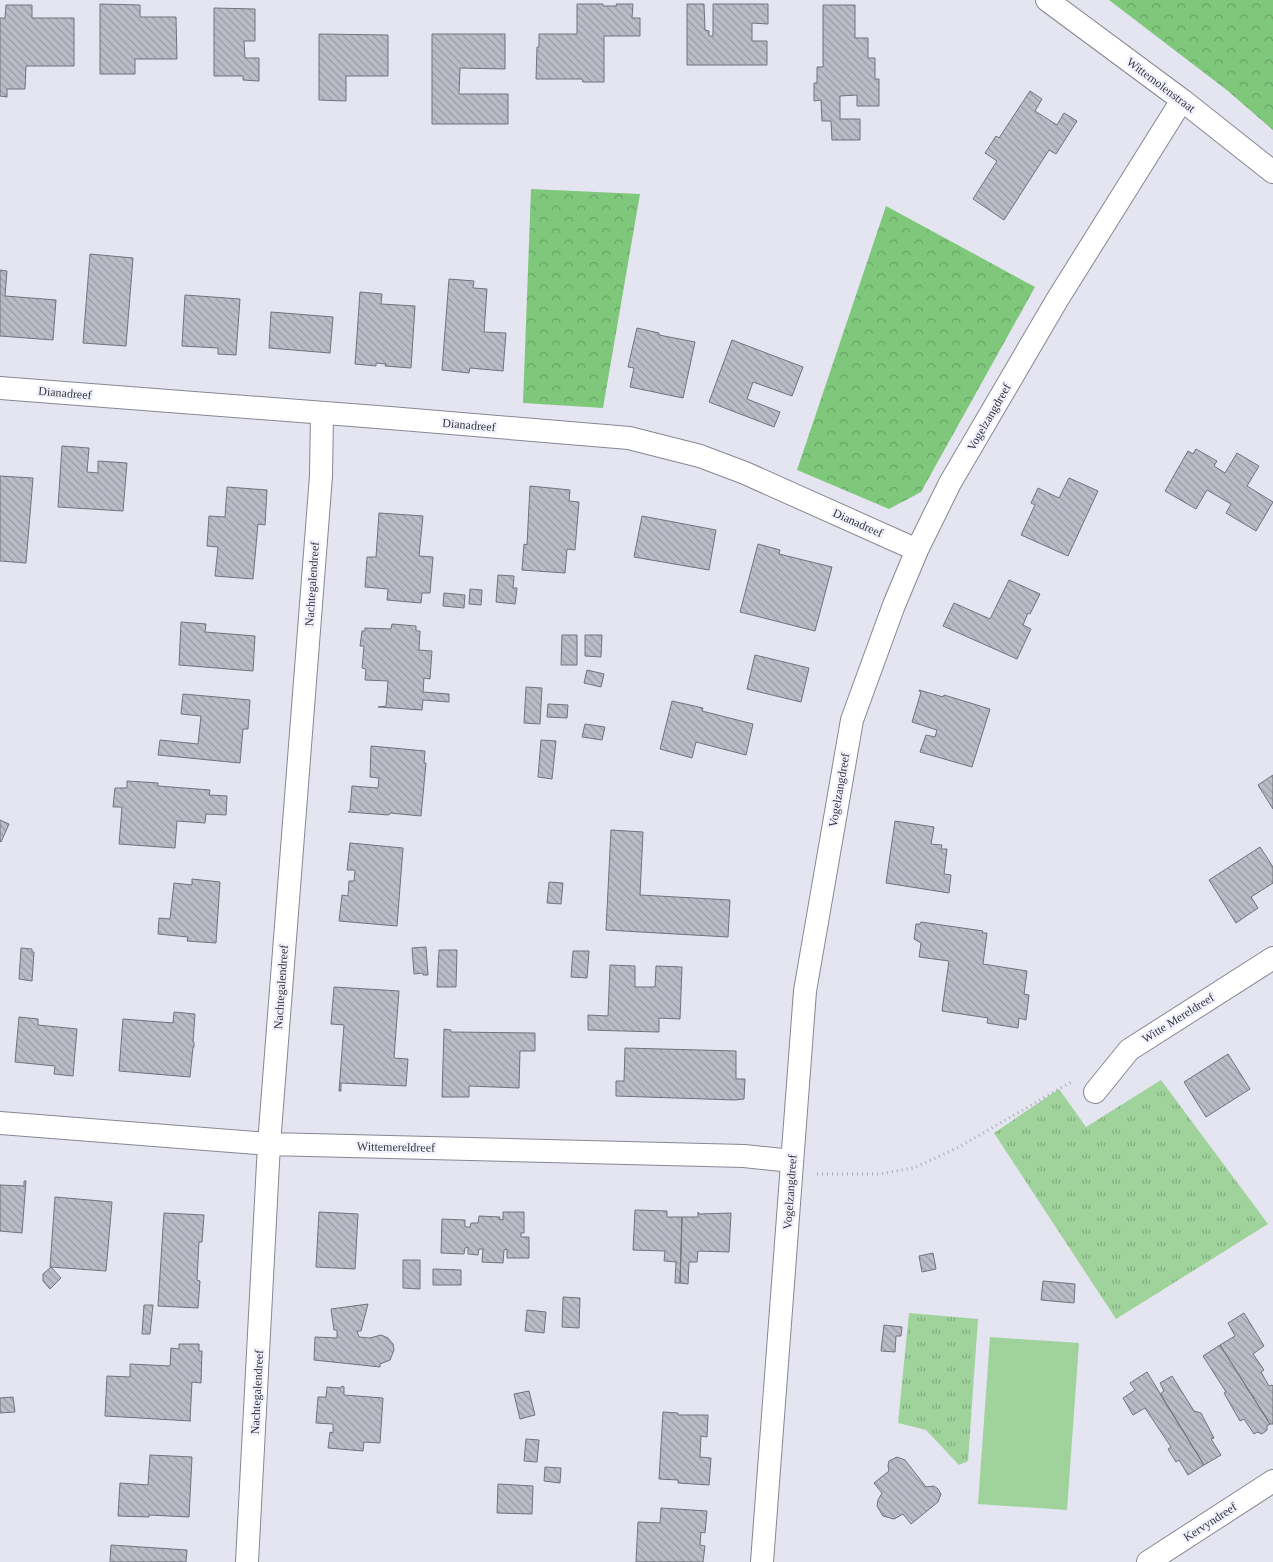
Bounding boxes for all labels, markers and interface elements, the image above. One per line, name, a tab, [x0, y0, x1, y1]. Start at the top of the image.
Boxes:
street label: Wittemolenstraat	[1124, 55, 1199, 116]
street label: Vogelzangdreef	[964, 381, 1014, 453]
street label: Dianadreef	[38, 384, 92, 402]
street label: Dianadreef	[442, 416, 496, 434]
street label: Dianadreef	[831, 506, 885, 540]
street label: Nachtegalendreef	[302, 541, 322, 627]
street label: Vogelzangdreef	[826, 752, 852, 828]
street label: Nachtegalendreef	[271, 944, 291, 1030]
street label: Witte Mereldreef	[1139, 990, 1217, 1046]
street label: Wittemereldreef	[357, 1139, 435, 1155]
street label: Vogelzangdreef	[780, 1154, 800, 1230]
street label: Nachtegalendreef	[248, 1349, 266, 1435]
street label: Kervyndreef	[1181, 1500, 1239, 1544]

